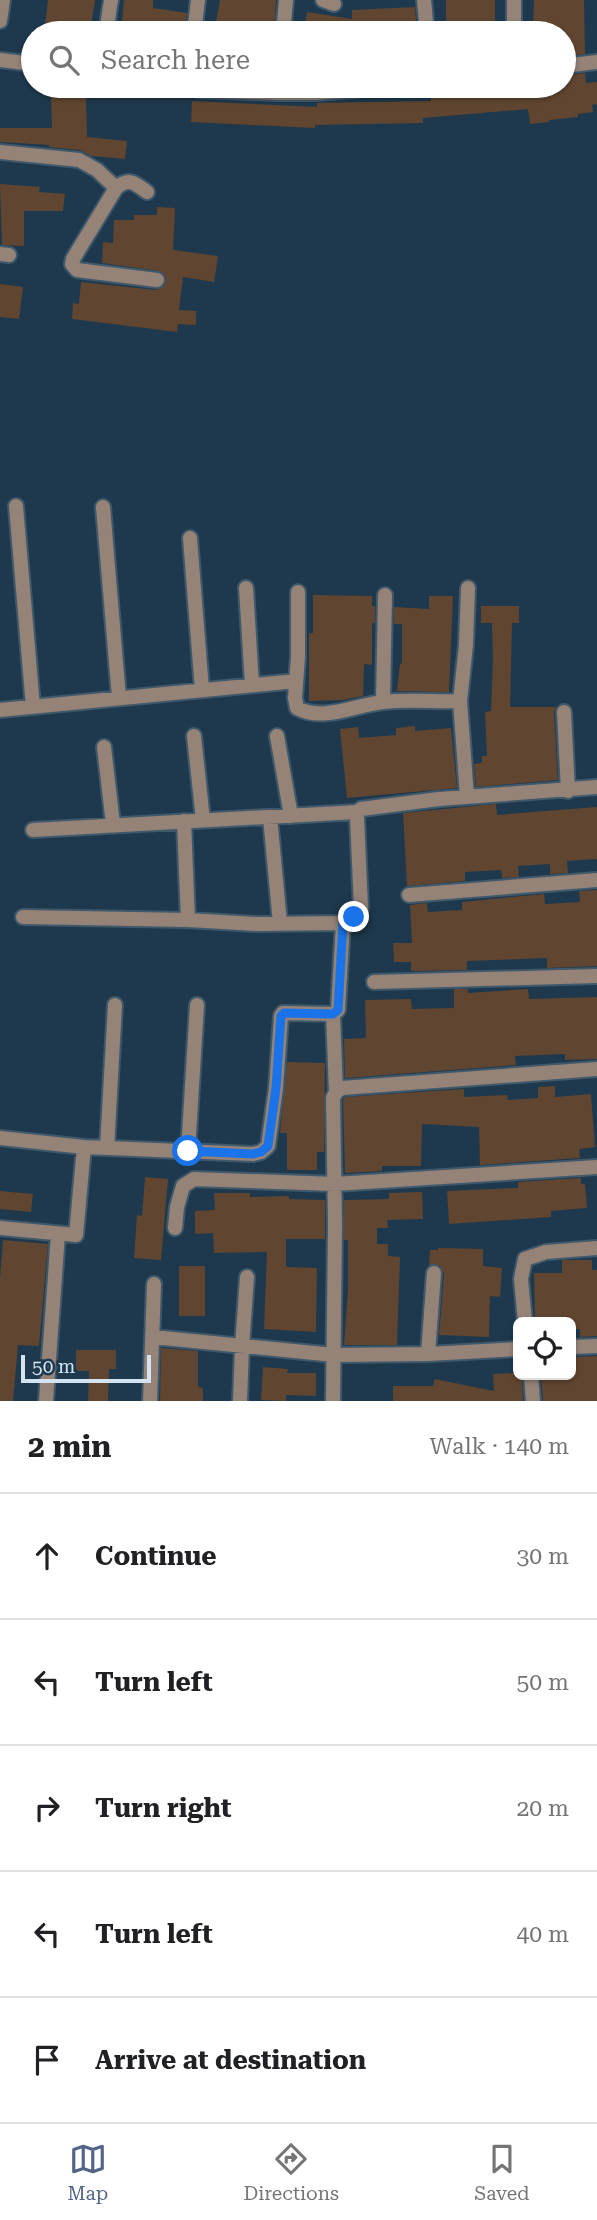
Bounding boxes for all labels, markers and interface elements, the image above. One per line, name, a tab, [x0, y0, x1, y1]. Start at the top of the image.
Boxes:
search box	[21, 21, 576, 98]
icon: search	[45, 41, 83, 79]
text: Search here	[101, 45, 250, 75]
route end	[338, 901, 369, 932]
route start	[172, 1135, 203, 1166]
map controls	[513, 1317, 576, 1380]
button: locate	[513, 1317, 576, 1380]
scale bar	[21, 1352, 150, 1384]
text: 50 m	[32, 1355, 75, 1378]
text: 2 min	[28, 1429, 111, 1464]
text: Walk · 140 m	[430, 1433, 569, 1460]
icon: ahead	[28, 1537, 66, 1575]
text: Continue	[95, 1541, 217, 1571]
text: 30 m	[516, 1543, 569, 1570]
icon: left	[28, 1663, 66, 1701]
text: Turn left	[95, 1667, 213, 1697]
text: 50 m	[516, 1669, 569, 1696]
icon: right	[28, 1789, 66, 1827]
text: Turn right	[95, 1793, 231, 1823]
text: 20 m	[516, 1795, 569, 1822]
icon: left	[28, 1915, 66, 1953]
text: Turn left	[95, 1919, 213, 1949]
text: 40 m	[516, 1921, 569, 1948]
icon: arrive	[28, 2041, 66, 2079]
text: Arrive at destination	[95, 2045, 366, 2075]
tab: Map	[68, 2140, 108, 2205]
tab: Directions	[243, 2140, 339, 2205]
tab: Saved	[474, 2140, 529, 2205]

